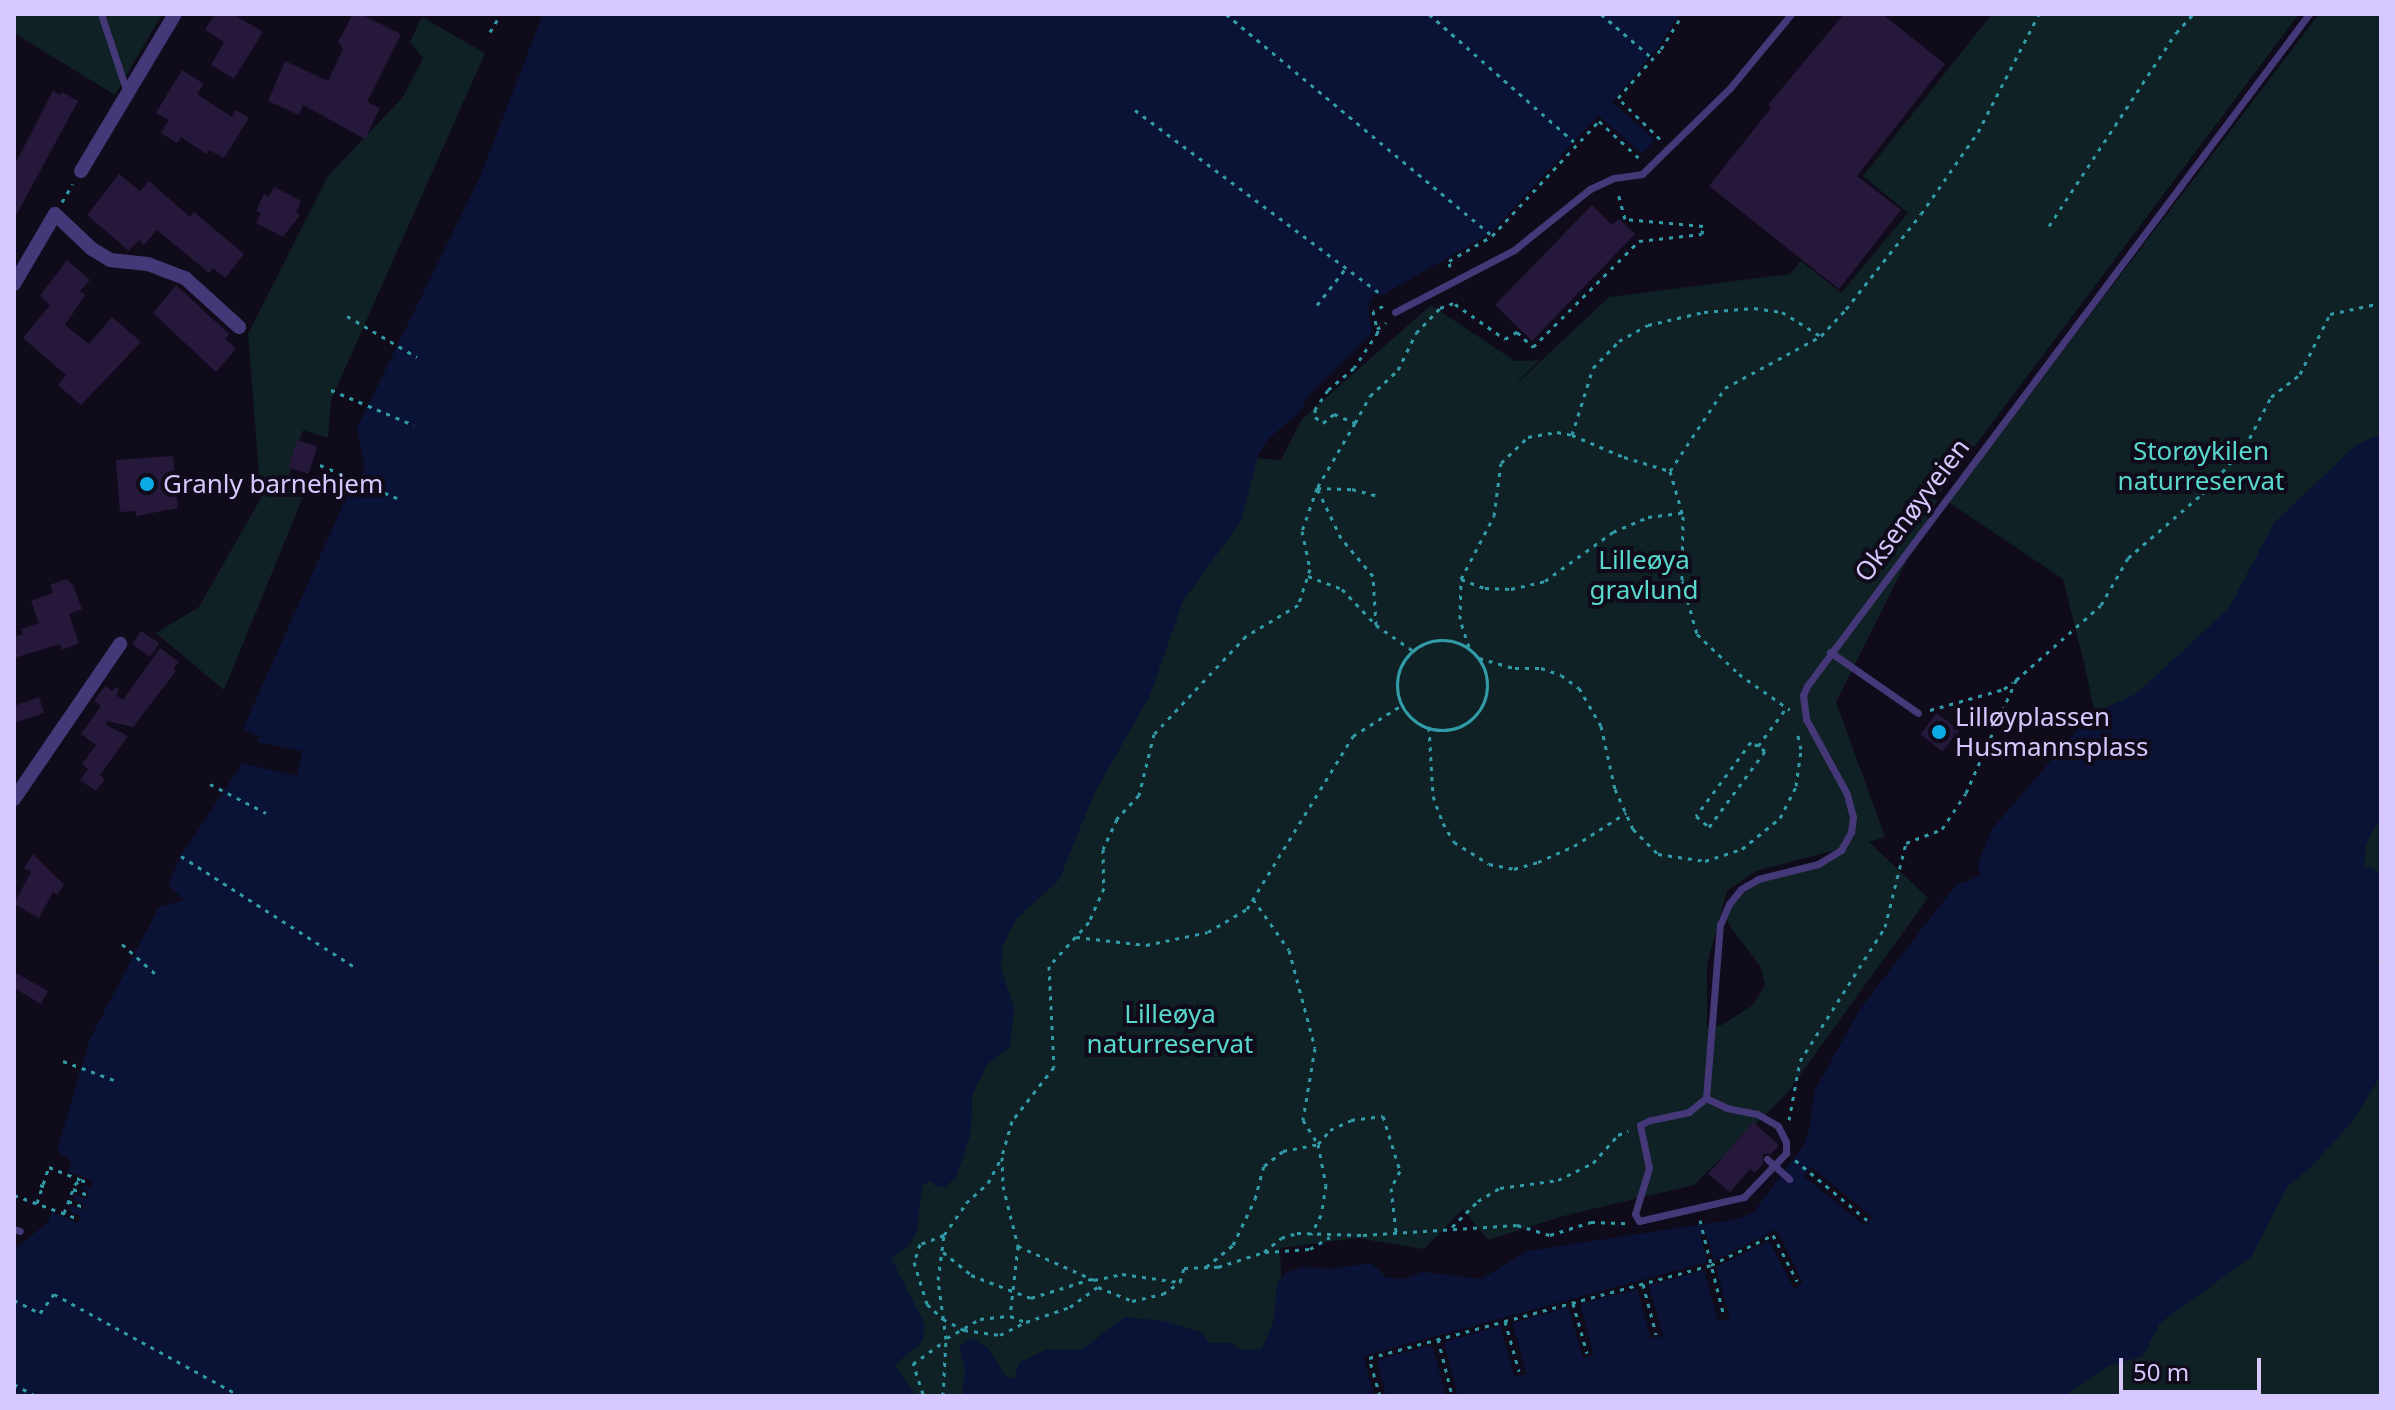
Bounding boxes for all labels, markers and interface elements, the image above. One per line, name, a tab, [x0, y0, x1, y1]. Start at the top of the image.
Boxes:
street label: Oksenøyveien	[1848, 432, 1976, 588]
park label: Storøykilen naturreservat	[2118, 435, 2284, 496]
place label: Granly barnehjem	[163, 468, 383, 500]
marker: Granly barnehjem	[138, 475, 156, 493]
park label: Lilleøya gravlund	[1590, 544, 1698, 606]
place label: Lilløyplassen Husmannsplass	[1955, 701, 2148, 762]
marker: Lilløyplassen Husmannsplass	[1930, 723, 1948, 741]
park label: Lilleøya naturreservat	[1087, 998, 1253, 1060]
scale bar	[2123, 1342, 2265, 1392]
text: 50 m	[2133, 1355, 2189, 1388]

